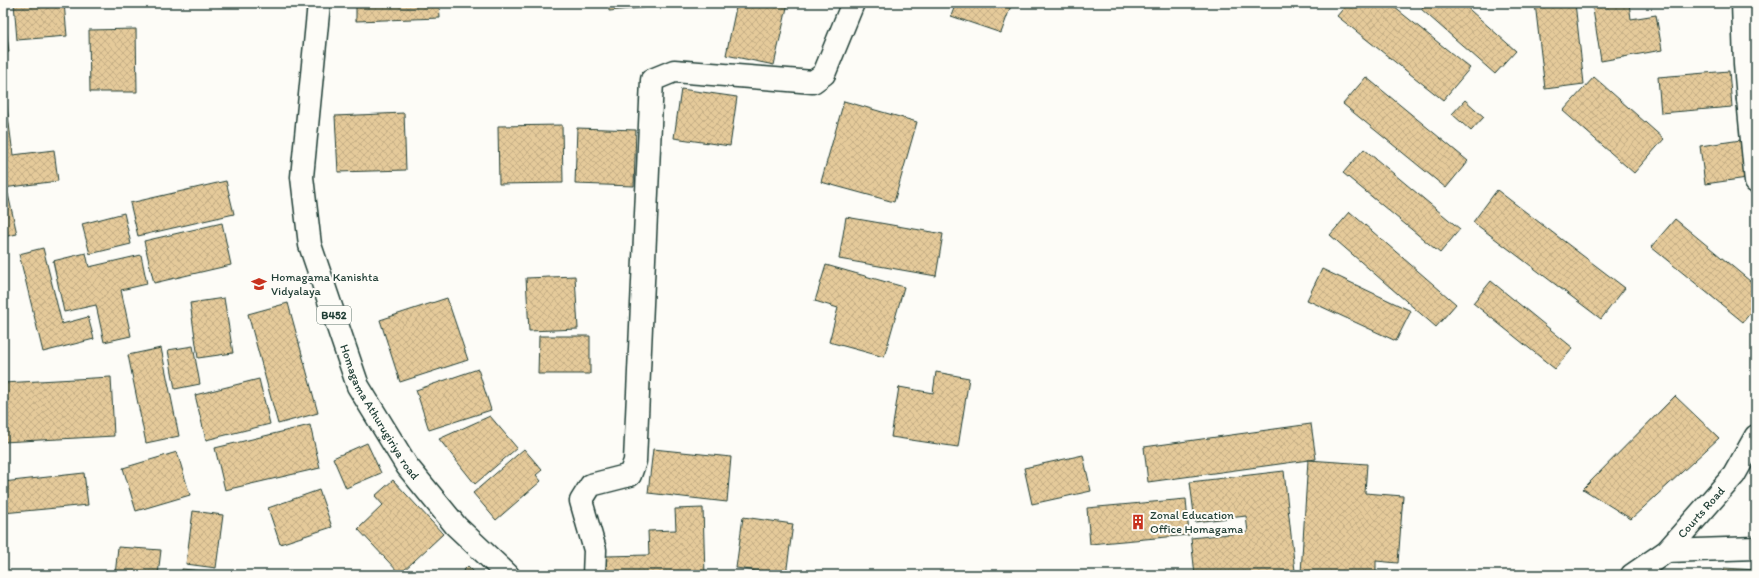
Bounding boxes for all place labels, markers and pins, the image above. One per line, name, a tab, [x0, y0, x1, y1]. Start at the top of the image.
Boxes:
place label: Homagama Kanishta Vidyalaya	[271, 270, 379, 298]
school or university icon: Homagama Kanishta Vidyalaya	[250, 275, 268, 293]
place label: Zonal Education Office Homagama	[1150, 508, 1243, 536]
building icon: Zonal Education Office Homagama	[1129, 513, 1147, 531]

